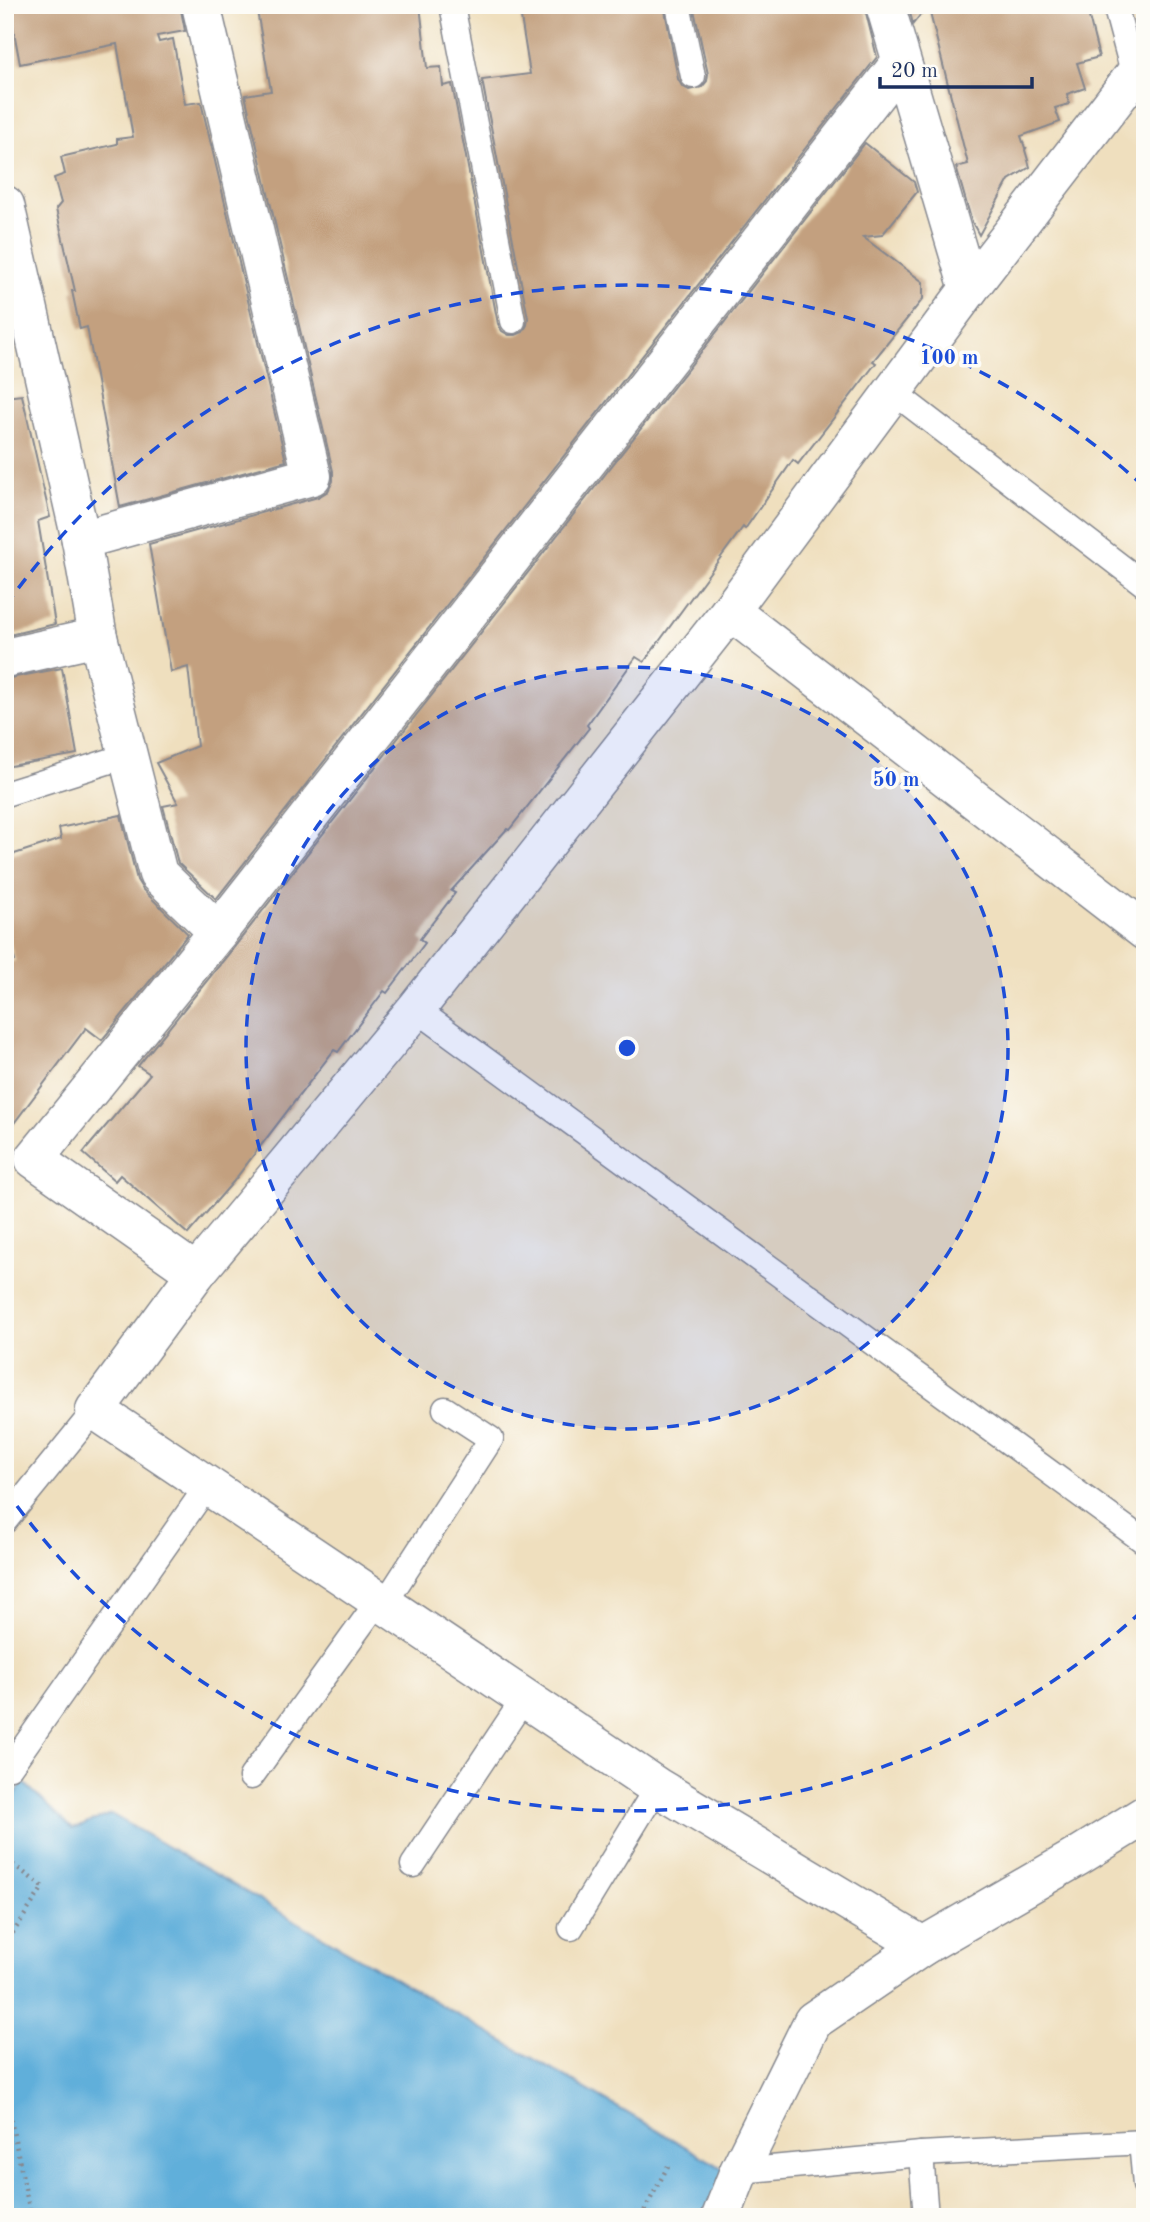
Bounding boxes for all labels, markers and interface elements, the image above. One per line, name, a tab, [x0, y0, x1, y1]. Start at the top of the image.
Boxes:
scale bar	[880, 46, 1033, 90]
text: 20 m	[891, 61, 938, 82]
text: 100 m	[919, 348, 979, 369]
text: 50 m	[872, 770, 920, 791]
centre of rings	[615, 1036, 639, 1060]

